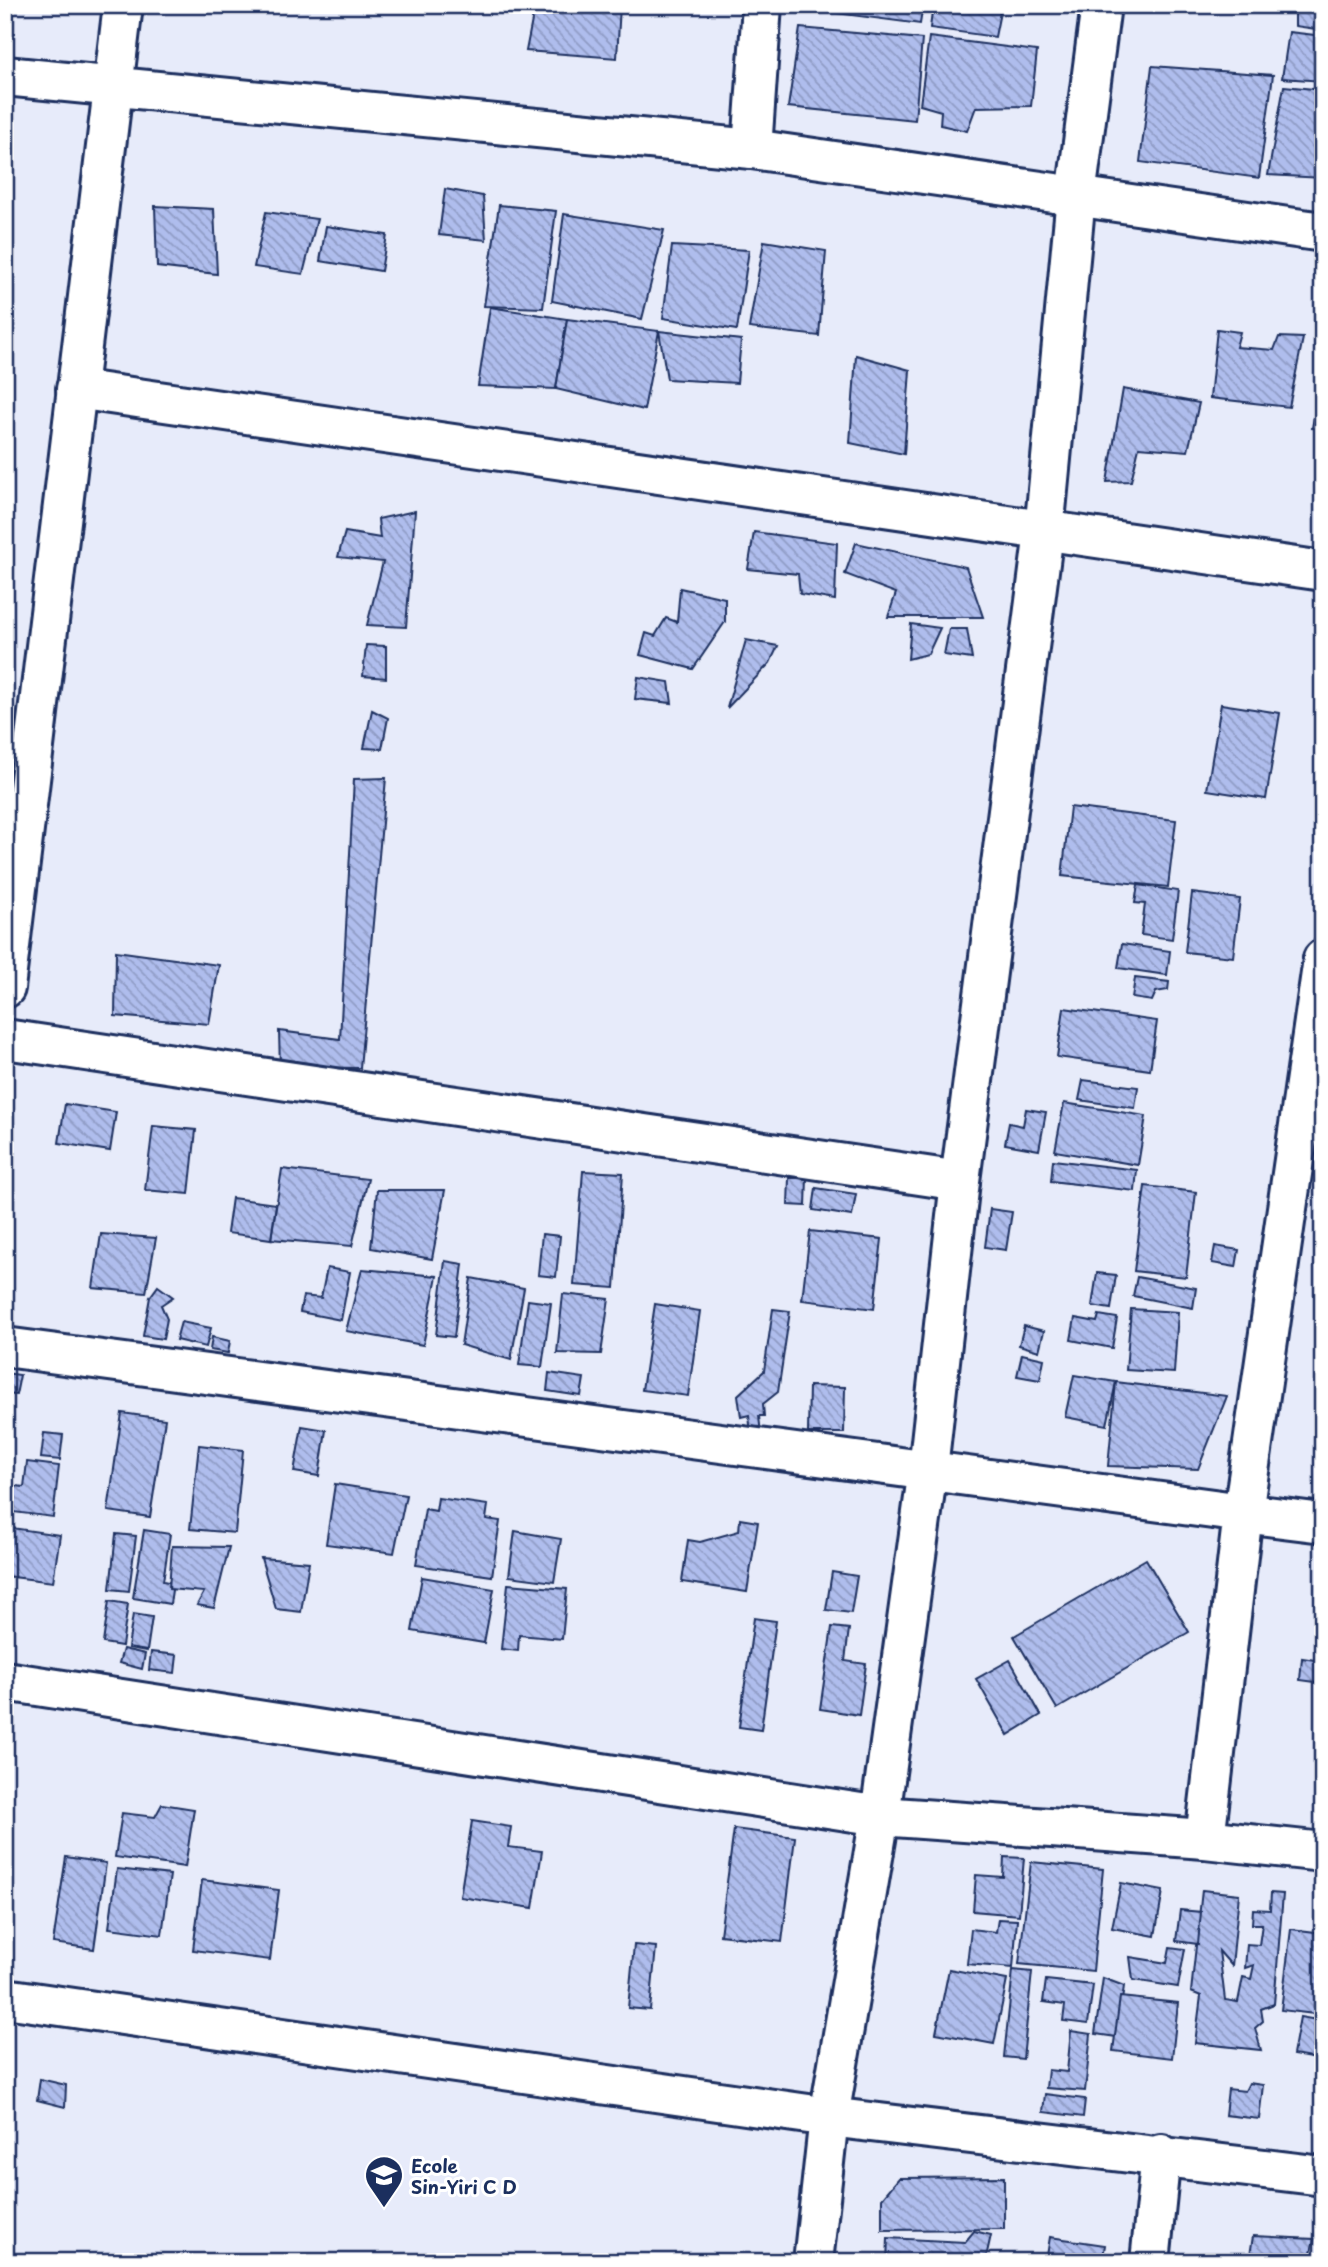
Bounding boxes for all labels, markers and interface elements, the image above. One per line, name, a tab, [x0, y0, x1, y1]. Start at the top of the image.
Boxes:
place label: Ecole Sin-Yiri C D	[411, 2152, 517, 2200]
school or university icon: Ecole Sin-Yiri C D	[363, 2154, 405, 2209]

